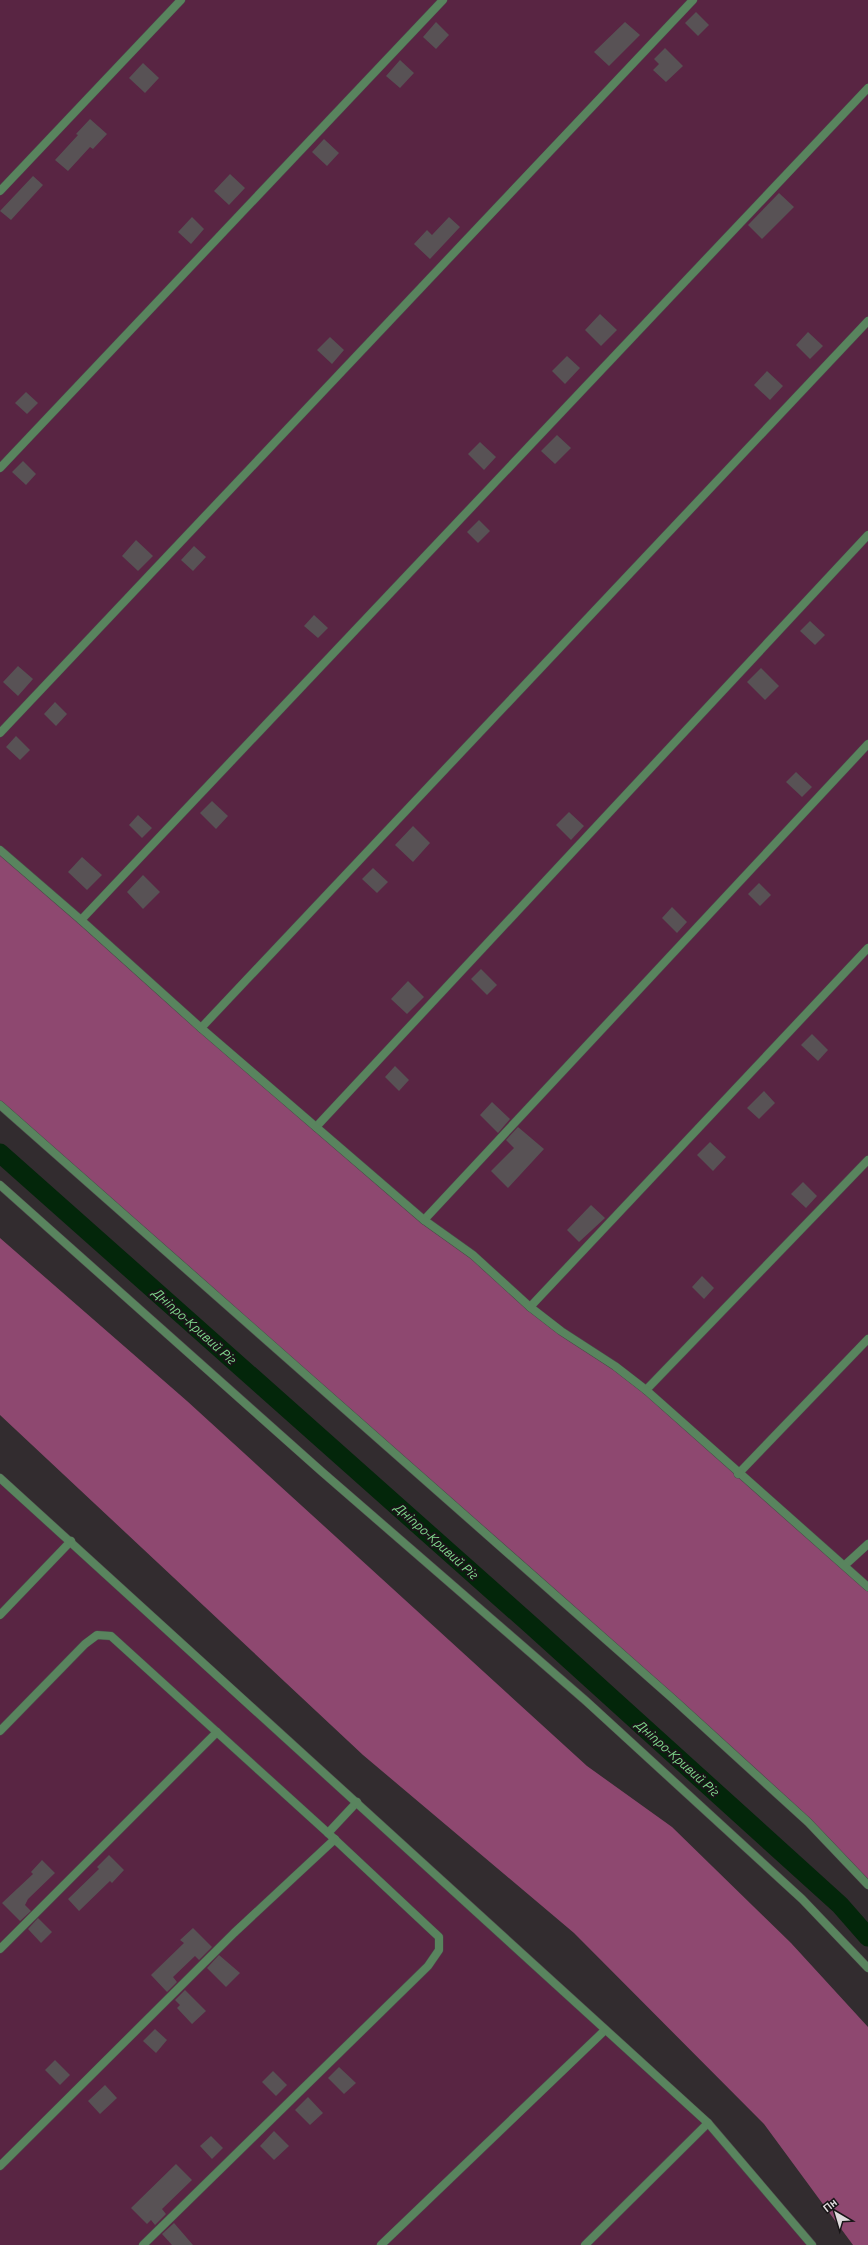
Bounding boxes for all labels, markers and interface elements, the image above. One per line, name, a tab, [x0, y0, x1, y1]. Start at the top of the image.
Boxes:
water label: Дніпро-Кривий Ріг	[149, 1284, 240, 1367]
water label: Дніпро-Кривий Ріг	[391, 1499, 482, 1582]
water label: Дніпро-Кривий Ріг	[632, 1716, 723, 1799]
north arrow	[816, 2193, 856, 2233]
text: Пн	[820, 2196, 839, 2214]

